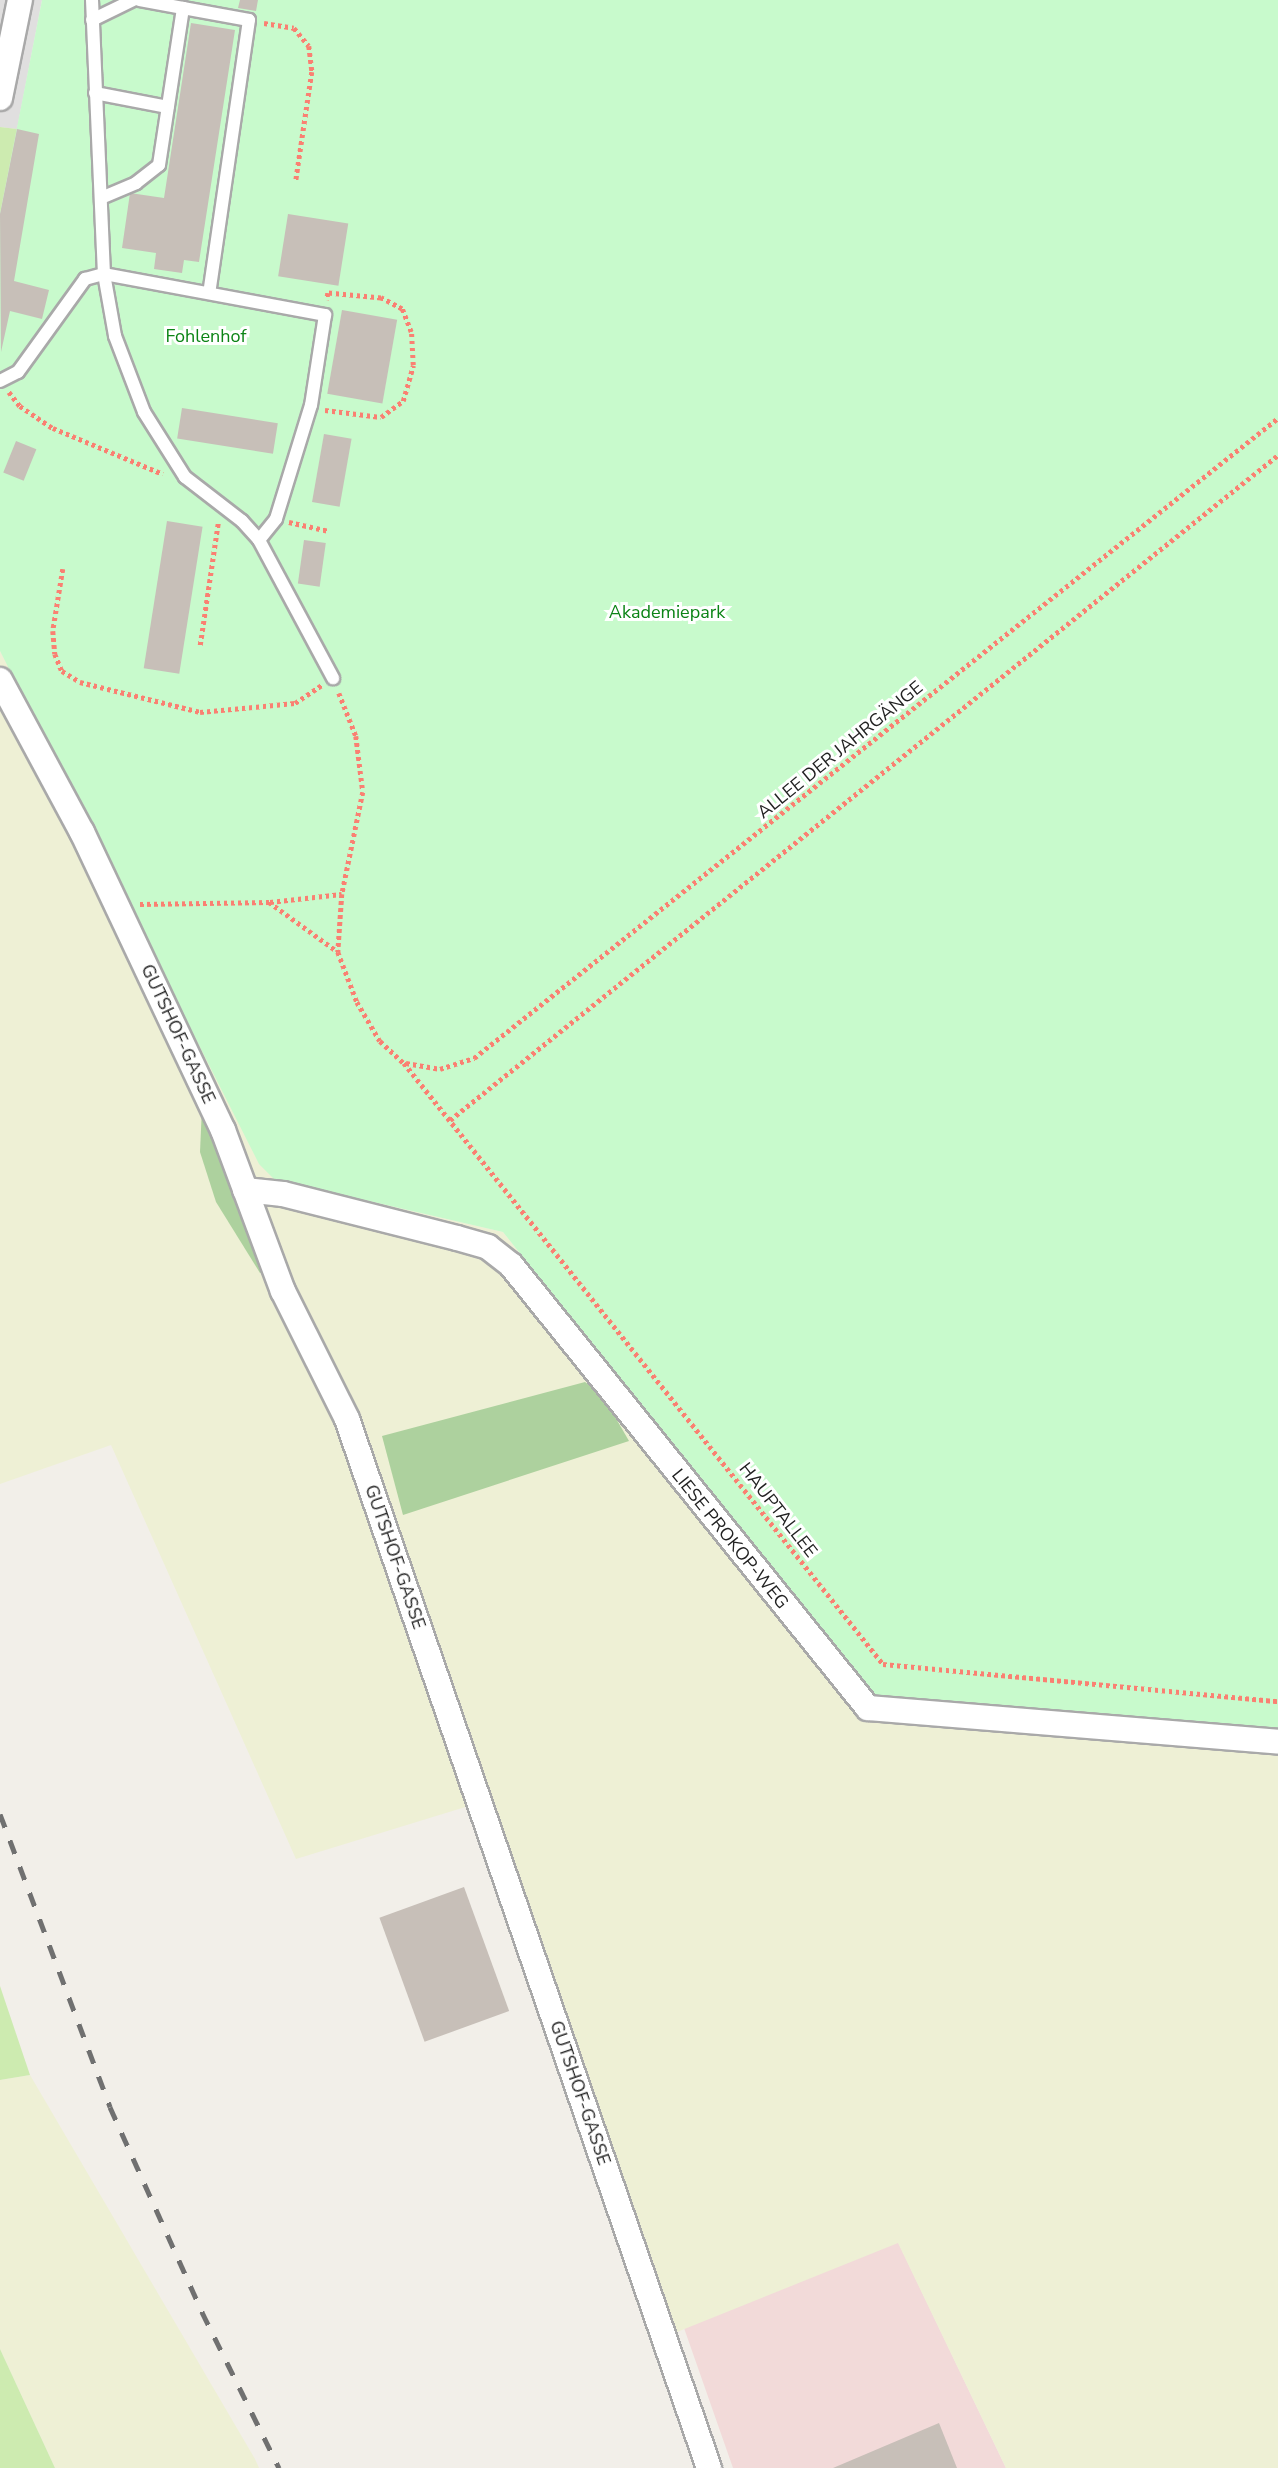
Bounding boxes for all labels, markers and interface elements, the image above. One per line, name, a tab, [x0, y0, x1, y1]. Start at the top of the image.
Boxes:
park label: Fohlenhof	[166, 325, 246, 347]
park label: Akademiepark	[609, 601, 725, 623]
street label: ALLEE DER JAHRGÄNGE	[753, 677, 927, 823]
street label: GUTSHOF-GASSE	[136, 961, 220, 1107]
street label: HAUPTALLEE	[734, 1458, 822, 1562]
street label: LIESE PROKOP-WEG	[667, 1465, 793, 1613]
street label: GUTSHOF-GASSE	[360, 1482, 430, 1632]
street label: GUTSHOF-GASSE	[545, 2018, 615, 2168]

